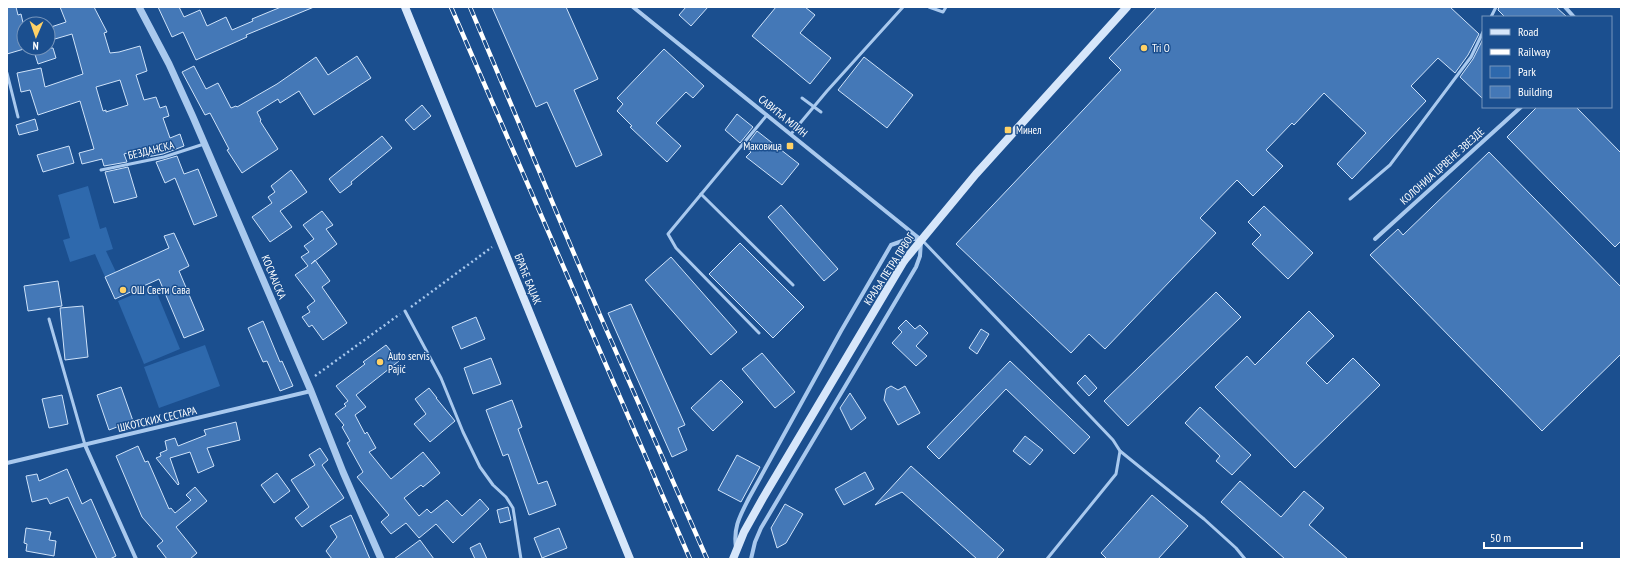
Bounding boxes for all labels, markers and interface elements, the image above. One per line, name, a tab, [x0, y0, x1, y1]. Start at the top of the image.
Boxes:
north arrow	[16, 16, 56, 56]
legend	[1482, 16, 1612, 108]
text: Road	[1518, 24, 1538, 39]
text: N	[32, 39, 39, 53]
place label: Tri O	[1152, 41, 1170, 55]
marker: Tri O	[1139, 43, 1149, 53]
text: Railway	[1518, 44, 1551, 59]
text: Park	[1518, 64, 1536, 79]
text: Building	[1518, 84, 1553, 99]
street label: САВИЋА МЛИН	[756, 92, 811, 140]
place label: Минел	[1016, 123, 1041, 137]
street label: КОЛОНИЈА ЦРВЕНЕ ЗВЕЗДЕ	[1397, 124, 1487, 208]
marker: Минел	[1003, 125, 1013, 135]
street label: БЕЗДАНСКА	[126, 137, 176, 162]
place label: Маковица	[743, 139, 782, 153]
marker: Маковица	[785, 141, 795, 151]
street label: КРАЉА ПЕТРА ПРВОГ	[860, 229, 918, 308]
street label: БРАЋЕ БАЏАК	[511, 251, 545, 307]
street label: КОСМАЈСКА	[258, 253, 290, 302]
place label: ОШ Свети Сава	[131, 283, 190, 297]
marker: ОШ Свети Сава	[118, 285, 128, 295]
place label: Auto servis Pajić	[388, 349, 430, 376]
marker: Auto servis Pajić	[375, 357, 385, 367]
street label: ШКОТСКИХ СЕСТАРА	[116, 403, 199, 435]
scale bar	[1484, 524, 1582, 550]
text: 50 m	[1490, 530, 1511, 545]

